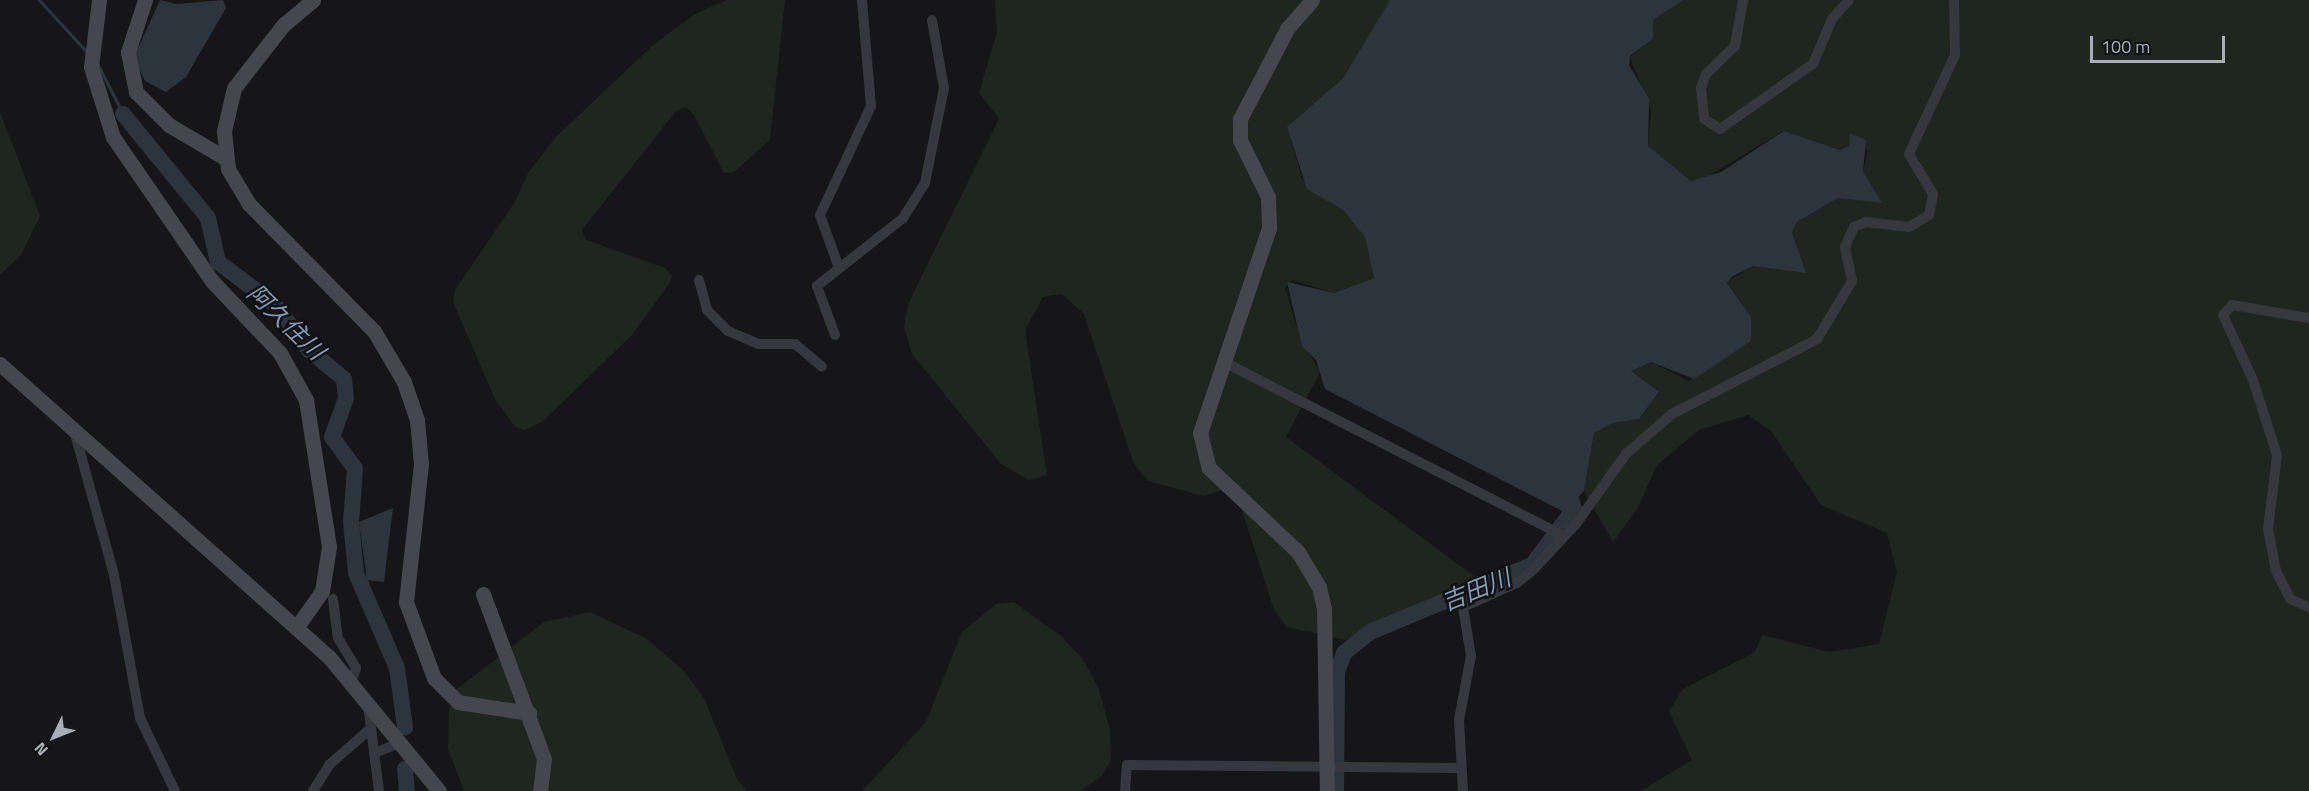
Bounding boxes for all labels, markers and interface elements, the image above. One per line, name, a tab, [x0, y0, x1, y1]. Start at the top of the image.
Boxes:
scale bar	[2093, 24, 2228, 62]
text: 100 m	[2101, 33, 2150, 60]
water label: 阿久住川	[241, 278, 331, 366]
water label: 吉田川	[1437, 563, 1515, 617]
north arrow	[24, 707, 84, 767]
text: N	[28, 737, 53, 762]

